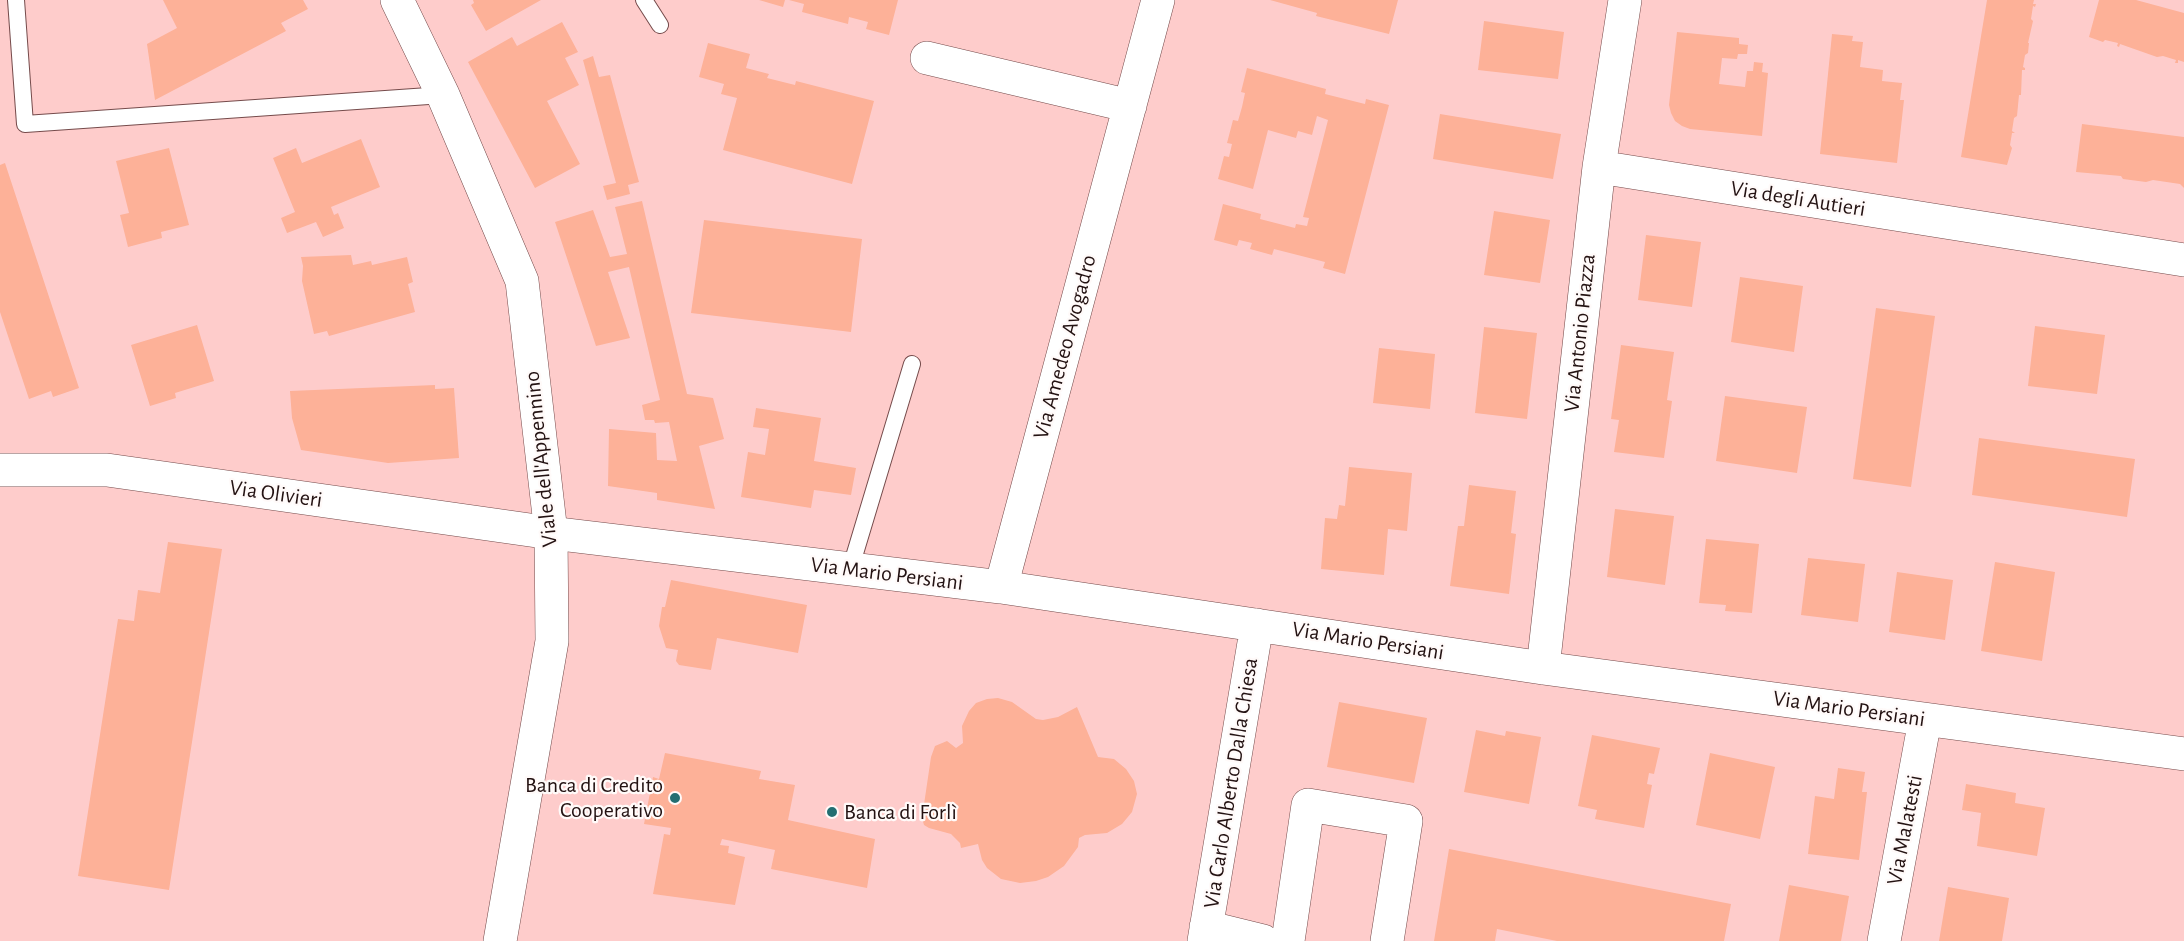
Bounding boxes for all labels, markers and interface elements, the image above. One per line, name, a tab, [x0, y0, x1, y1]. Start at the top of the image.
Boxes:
street label: Via degli Autieri	[1729, 175, 1867, 223]
street label: Via Amedeo Avogadro	[1028, 252, 1102, 442]
street label: Via Antonio Piazza	[1559, 253, 1601, 413]
street label: Viale dell'Appennino	[519, 370, 563, 548]
street label: Via Olivieri	[228, 474, 324, 514]
street label: Via Mario Persiani	[809, 552, 965, 596]
street label: Via Mario Persiani	[1290, 616, 1446, 666]
street label: Via Carlo Alberto Dalla Chiesa	[1198, 656, 1264, 910]
street label: Via Mario Persiani	[1771, 685, 1927, 733]
place label: Banca di Credito Cooperativo	[525, 772, 663, 824]
street label: Via Malatesti	[1881, 773, 1929, 887]
marker: Banca di Credito Cooperativo	[668, 791, 682, 805]
place label: Banca di Forlì	[844, 799, 957, 825]
marker: Banca di Forlì	[825, 805, 839, 819]

